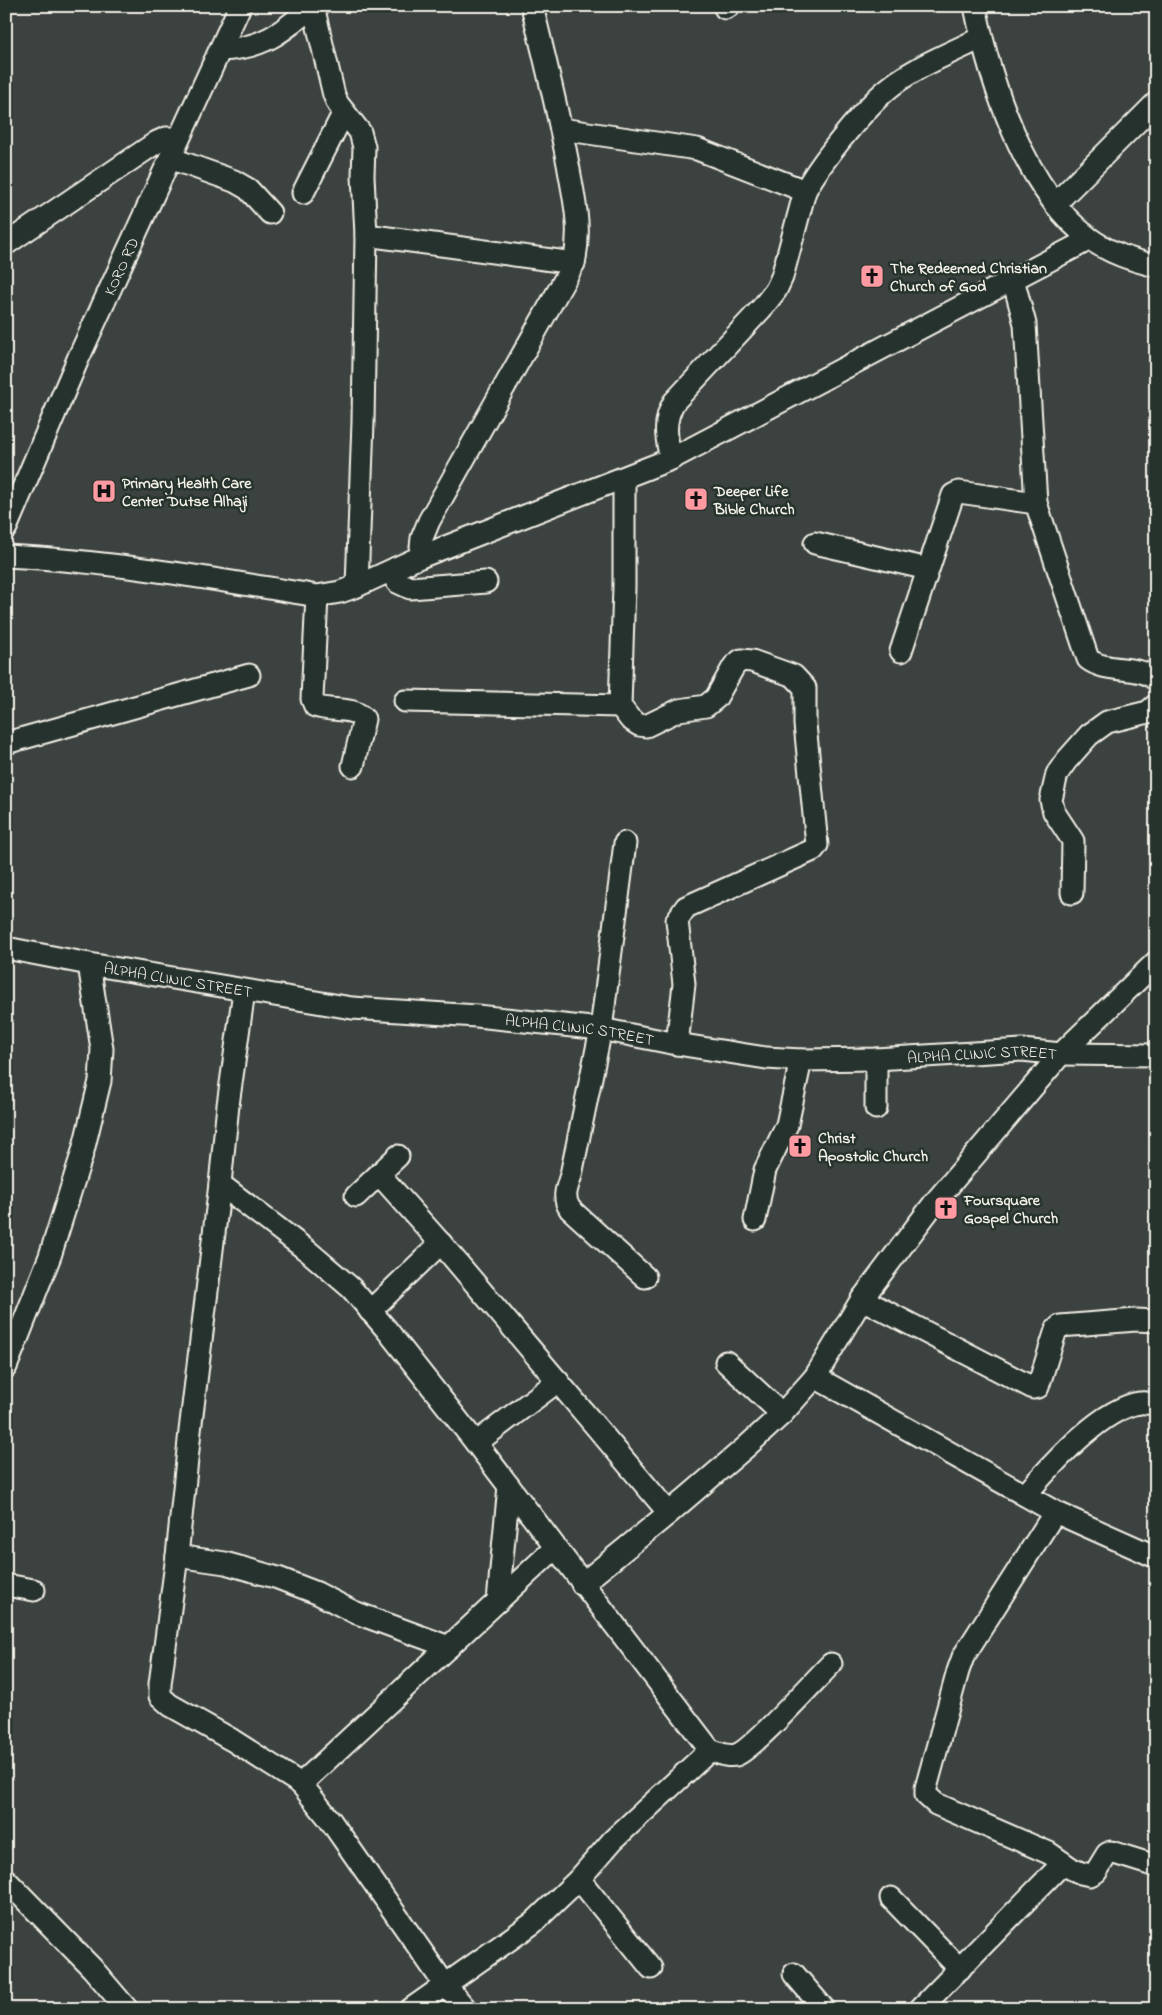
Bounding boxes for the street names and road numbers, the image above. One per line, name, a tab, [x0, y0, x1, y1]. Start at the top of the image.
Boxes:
street label: KORO RD	[99, 234, 146, 300]
street label: ALPHA CLINIC STREET	[102, 957, 254, 1005]
street label: ALPHA CLINIC STREET	[504, 1009, 656, 1053]
street label: ALPHA CLINIC STREET	[907, 1040, 1058, 1071]

